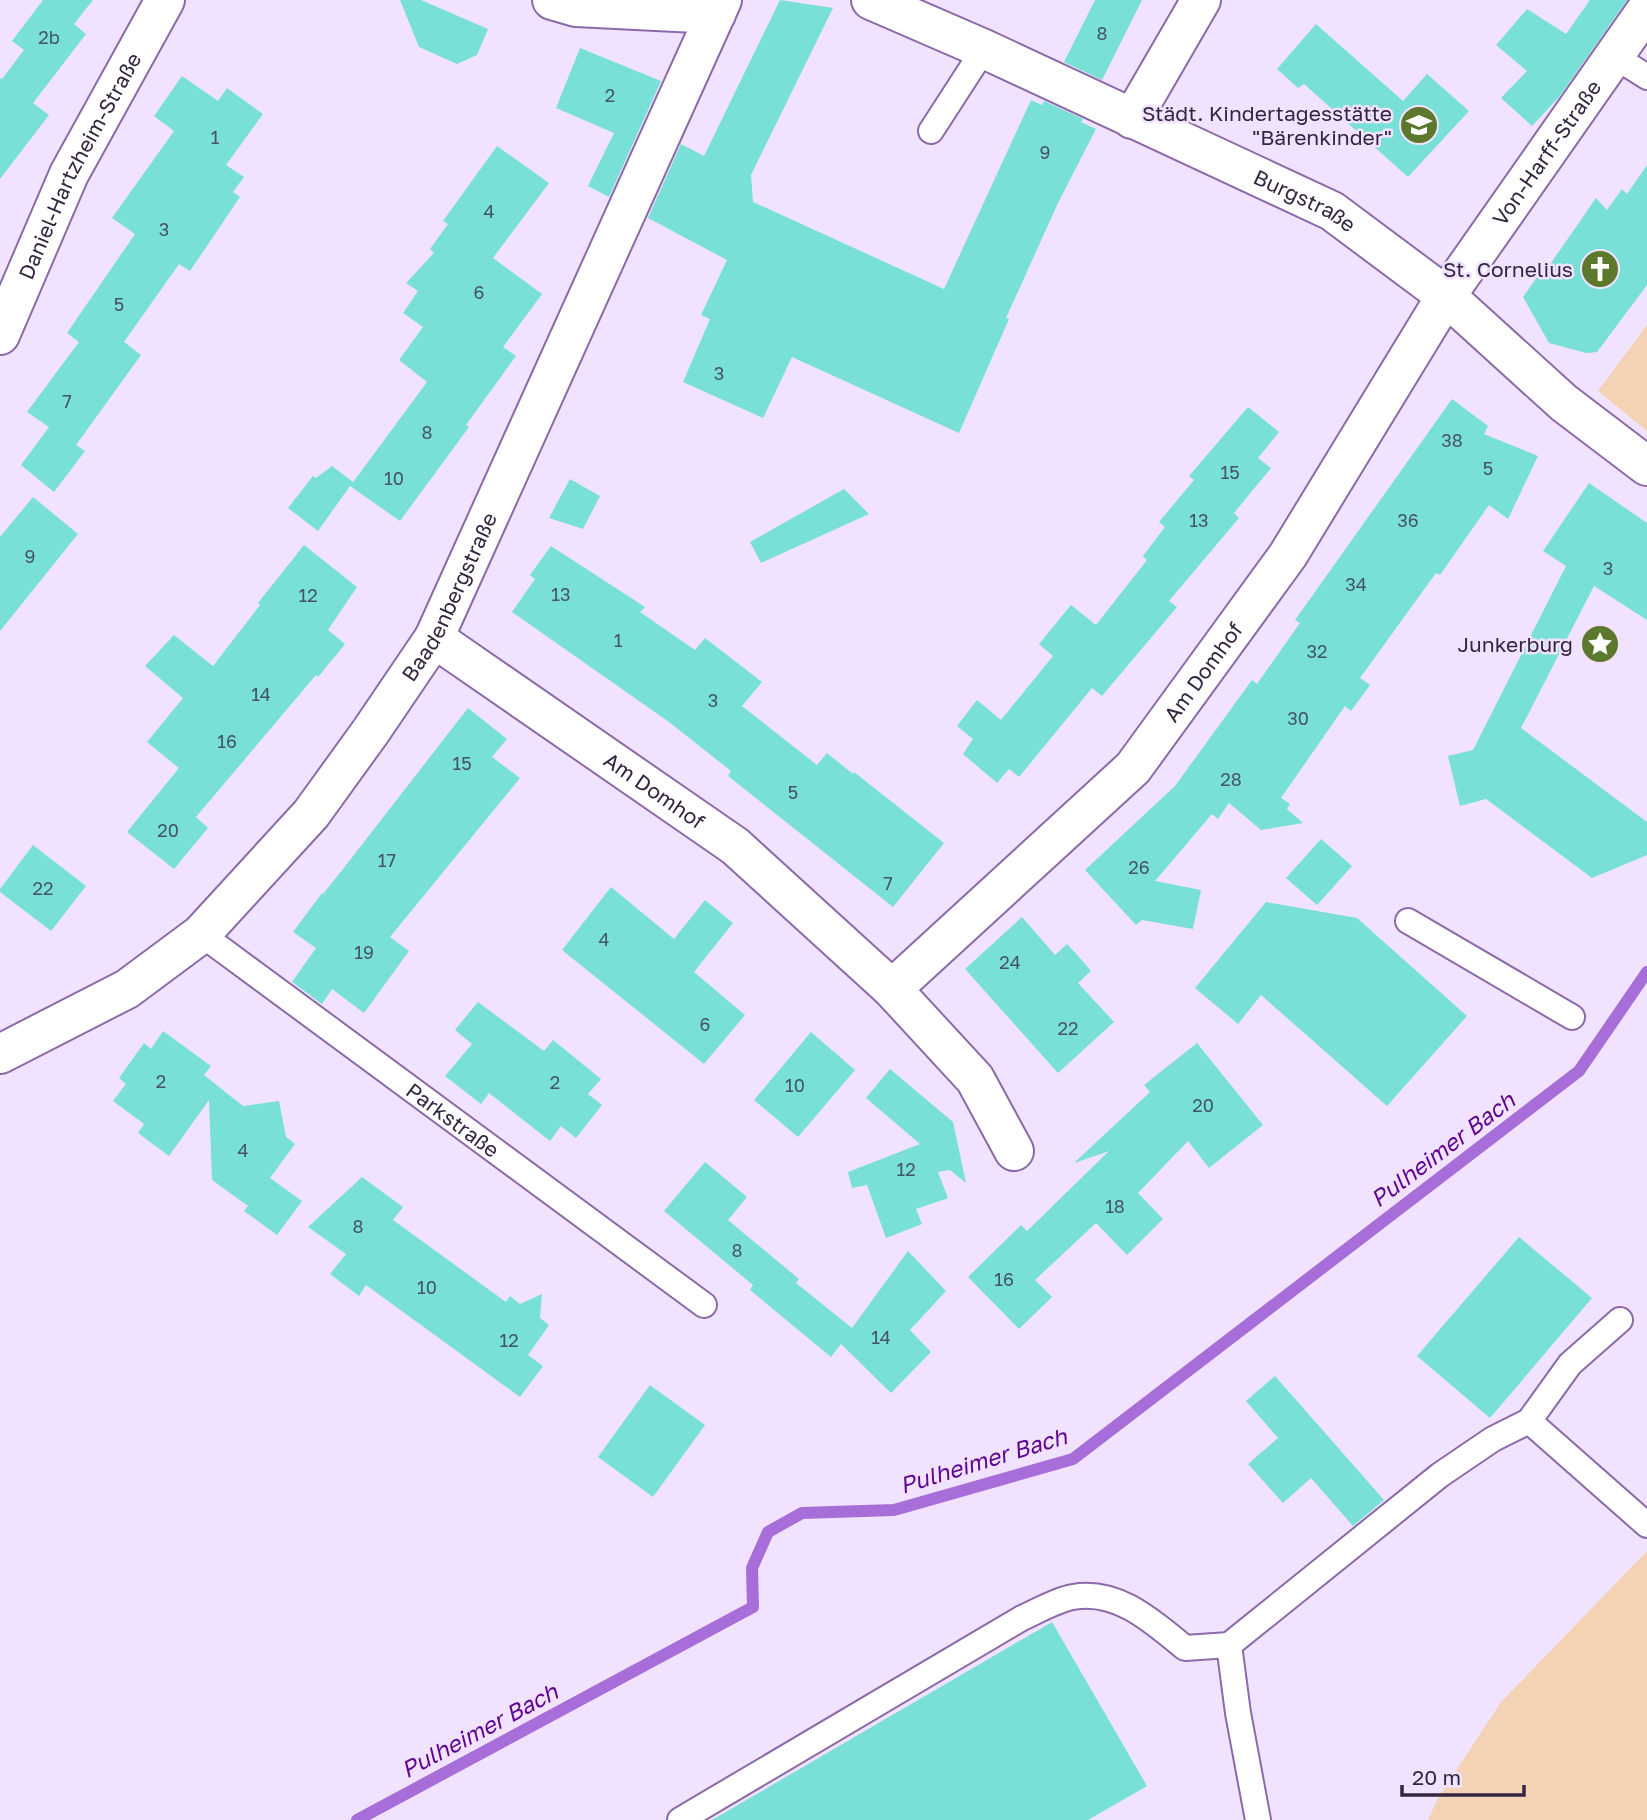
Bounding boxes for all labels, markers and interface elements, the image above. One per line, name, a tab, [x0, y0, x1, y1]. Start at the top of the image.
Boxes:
house number: 8	[1097, 22, 1107, 44]
house number: 2b	[38, 26, 60, 48]
street label: Daniel-Hartzheim-Straße	[12, 48, 147, 283]
street label: Von-Harff-Straße	[1487, 75, 1606, 230]
house number: 2	[605, 84, 615, 106]
place label: Städt. Kindertagesstätte "Bärenkinder"	[1142, 100, 1392, 150]
school or university icon: Städt. Kindertagesstätte "Bärenkinder"	[1398, 104, 1440, 146]
house number: 1	[211, 126, 220, 148]
house number: 9	[1040, 141, 1050, 163]
street label: Burgstraße	[1250, 163, 1361, 237]
house number: 4	[484, 200, 495, 222]
house number: 3	[159, 218, 169, 240]
church icon: St. Cornelius	[1579, 248, 1621, 290]
place label: St. Cornelius	[1443, 256, 1573, 282]
house number: 6	[474, 281, 484, 303]
house number: 5	[114, 293, 124, 315]
house number: 3	[714, 362, 724, 384]
house number: 7	[62, 390, 72, 412]
house number: 8	[422, 421, 432, 443]
house number: 38	[1441, 429, 1463, 451]
house number: 5	[1483, 457, 1493, 479]
house number: 15	[1220, 461, 1240, 483]
house number: 10	[384, 467, 404, 489]
street label: Baadenbergstraße	[396, 508, 502, 686]
house number: 13	[1189, 509, 1209, 531]
house number: 36	[1397, 509, 1419, 531]
house number: 9	[25, 545, 35, 567]
house number: 3	[1603, 557, 1613, 579]
house number: 34	[1345, 573, 1367, 595]
house number: 13	[551, 583, 571, 605]
house number: 12	[298, 584, 318, 606]
street label: Am Domhof	[1158, 617, 1248, 727]
place icon: Junkerburg	[1579, 623, 1621, 665]
house number: 1	[614, 629, 623, 651]
place label: Junkerburg	[1457, 631, 1573, 657]
house number: 32	[1307, 640, 1327, 662]
house number: 14	[251, 683, 271, 705]
house number: 3	[708, 689, 718, 711]
house number: 30	[1287, 707, 1309, 729]
house number: 16	[217, 730, 237, 752]
street label: Am Domhof	[599, 746, 710, 834]
house number: 15	[452, 752, 472, 774]
house number: 28	[1220, 768, 1242, 790]
house number: 5	[788, 781, 798, 803]
house number: 20	[157, 819, 179, 841]
house number: 17	[378, 849, 396, 871]
house number: 26	[1128, 856, 1150, 878]
house number: 7	[883, 872, 893, 894]
house number: 22	[33, 877, 53, 899]
house number: 4	[599, 928, 610, 950]
house number: 19	[354, 941, 374, 963]
house number: 24	[999, 951, 1021, 973]
house number: 6	[700, 1013, 710, 1035]
house number: 22	[1058, 1017, 1078, 1039]
house number: 2	[156, 1070, 166, 1092]
house number: 2	[550, 1071, 560, 1093]
house number: 10	[785, 1074, 805, 1096]
street label: Parkstraße	[401, 1077, 505, 1163]
water label: Pulheimer Bach	[1364, 1085, 1520, 1212]
house number: 20	[1192, 1094, 1214, 1116]
house number: 4	[238, 1139, 249, 1161]
house number: 12	[896, 1158, 916, 1180]
house number: 18	[1105, 1195, 1125, 1217]
house number: 8	[353, 1215, 363, 1237]
house number: 8	[732, 1239, 742, 1261]
house number: 16	[994, 1268, 1014, 1290]
house number: 10	[417, 1276, 437, 1298]
house number: 14	[871, 1326, 891, 1348]
house number: 12	[499, 1329, 519, 1351]
water label: Pulheimer Bach	[896, 1421, 1071, 1499]
water label: Pulheimer Bach	[396, 1677, 563, 1783]
scale bar	[1402, 1754, 1524, 1798]
text: 20 m	[1412, 1764, 1461, 1790]

